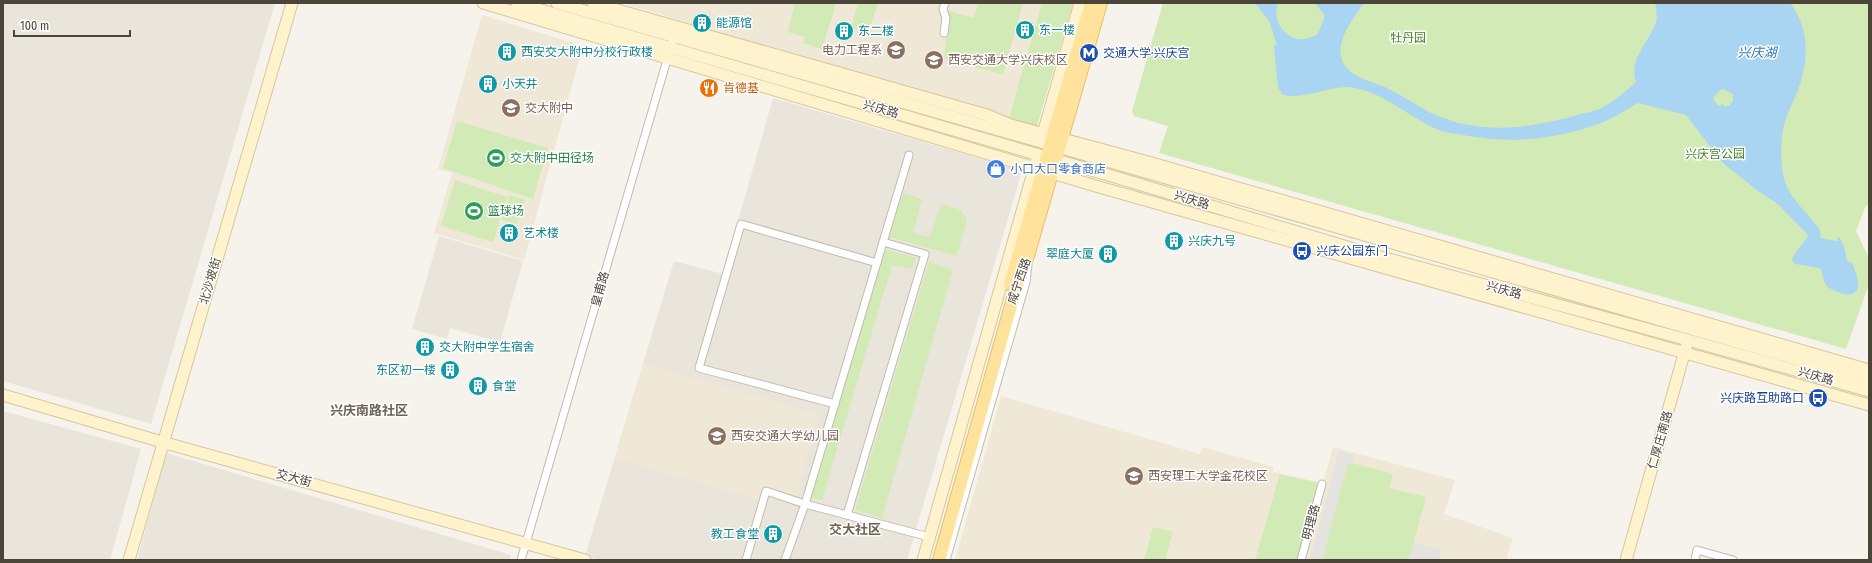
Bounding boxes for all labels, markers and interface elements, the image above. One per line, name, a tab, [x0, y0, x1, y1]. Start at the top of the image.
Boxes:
scale bar	[14, 12, 130, 38]
building icon: 能源馆	[691, 12, 713, 34]
place label: 能源馆	[716, 16, 752, 30]
text: 100 m	[20, 19, 49, 33]
building icon: 东一楼	[1014, 19, 1036, 41]
building icon: 东二楼	[833, 20, 855, 42]
place label: 东一楼	[1039, 23, 1075, 37]
place label: 东二楼	[858, 24, 894, 38]
park label: 牡丹园	[1390, 31, 1426, 45]
school or university icon: 电力工程系	[885, 39, 907, 61]
building icon: 西安交大附中分校行政楼	[496, 41, 518, 63]
metro station icon: 交通大学·兴庆宫	[1078, 42, 1100, 64]
place label: 电力工程系	[822, 43, 882, 57]
place label: 西安交大附中分校行政楼	[521, 45, 653, 59]
water label: 兴庆湖	[1737, 45, 1778, 60]
place label: 交通大学·兴庆宫	[1103, 46, 1190, 60]
school or university icon: 西安交通大学兴庆校区	[923, 49, 945, 71]
place label: 西安交通大学兴庆校区	[948, 53, 1068, 67]
building icon: 小天井	[477, 73, 499, 95]
place label: 小天井	[502, 77, 538, 91]
restaurant icon: 肯德基	[698, 77, 720, 99]
place label: 肯德基	[723, 81, 759, 95]
school or university icon: 交大附中	[500, 97, 522, 119]
street label: 兴庆路	[862, 97, 900, 121]
place label: 交大附中	[525, 101, 573, 115]
sports icon: 交大附中田径场	[485, 147, 507, 169]
park label: 兴庆宫公园	[1685, 147, 1745, 161]
place label: 交大附中田径场	[510, 151, 594, 165]
shop icon: 小口大口零食商店	[985, 158, 1007, 180]
place label: 小口大口零食商店	[1010, 162, 1106, 176]
street label: 兴庆路	[1173, 188, 1211, 212]
sports icon: 篮球场	[463, 200, 485, 222]
place label: 篮球场	[488, 204, 524, 218]
building icon: 艺术楼	[498, 222, 520, 244]
place label: 艺术楼	[523, 226, 559, 240]
building icon: 兴庆九号	[1163, 230, 1185, 252]
place label: 兴庆九号	[1188, 234, 1236, 248]
bus stop icon: 兴庆公园东门	[1291, 240, 1313, 262]
building icon: 翠庭大厦	[1097, 243, 1119, 265]
place label: 兴庆公园东门	[1316, 244, 1388, 258]
place label: 翠庭大厦	[1046, 247, 1094, 261]
street label: 北沙坡街	[197, 256, 223, 306]
street label: 咸宁西路	[1005, 256, 1033, 306]
street label: 皇甫路	[588, 270, 612, 308]
street label: 兴庆路	[1485, 279, 1523, 301]
building icon: 交大附中学生宿舍	[414, 336, 436, 358]
place label: 交大附中学生宿舍	[439, 340, 535, 354]
building icon: 东区初一楼	[439, 359, 461, 381]
place label: 东区初一楼	[376, 363, 436, 377]
street label: 兴庆路	[1797, 364, 1835, 388]
building icon: 食堂	[467, 375, 489, 397]
place label: 食堂	[492, 379, 516, 393]
bus stop icon: 兴庆路互助路口	[1807, 387, 1829, 409]
place label: 兴庆路互助路口	[1720, 391, 1804, 405]
district label: 兴庆南路社区	[330, 403, 408, 418]
street label: 仁厚庄南路	[1645, 409, 1675, 471]
school or university icon: 西安交通大学幼儿园	[706, 425, 728, 447]
place label: 西安交通大学幼儿园	[731, 429, 839, 443]
school or university icon: 西安理工大学金花校区	[1123, 465, 1145, 487]
street label: 交大街	[275, 467, 313, 489]
place label: 西安理工大学金花校区	[1148, 469, 1268, 483]
street label: 明理路	[1300, 503, 1322, 541]
district label: 交大社区	[829, 522, 881, 537]
building icon: 教工食堂	[762, 523, 784, 545]
place label: 教工食堂	[711, 527, 759, 541]

